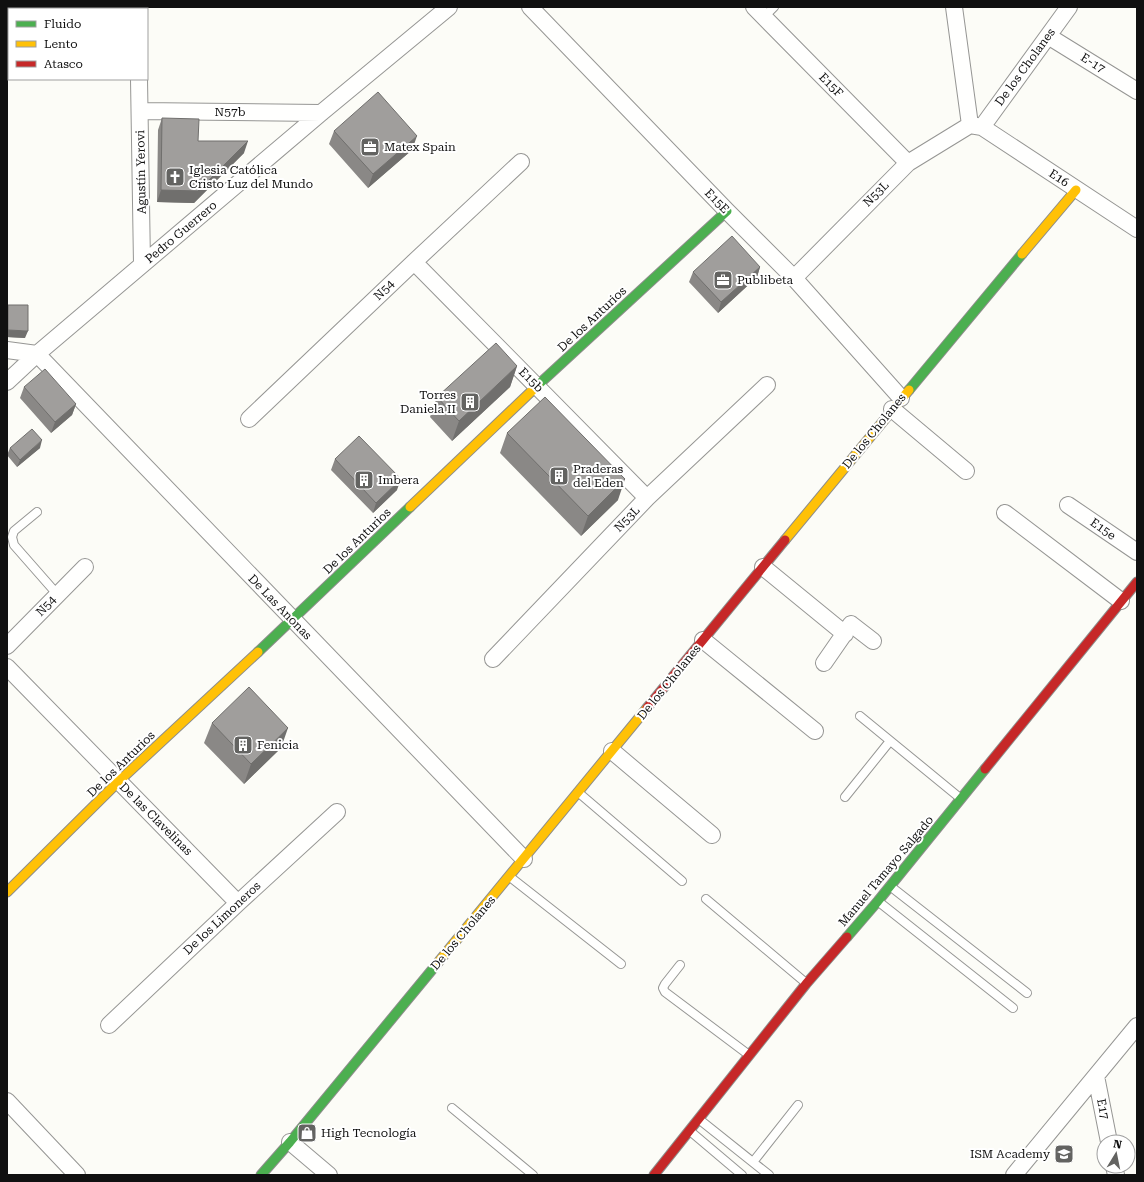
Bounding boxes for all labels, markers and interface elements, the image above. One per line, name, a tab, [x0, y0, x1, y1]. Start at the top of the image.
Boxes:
legend	[8, 8, 148, 80]
text: Fluido	[44, 17, 81, 31]
street label: De los Cholanes	[992, 25, 1058, 109]
text: Lento	[44, 37, 78, 51]
street label: E-17	[1078, 50, 1108, 76]
text: Atasco	[44, 57, 83, 71]
street label: E15F	[816, 70, 846, 100]
street label: N57b	[215, 105, 246, 119]
street label: Agustín Yerovi	[133, 130, 149, 214]
office icon: Matex Spain	[359, 136, 381, 158]
place label: Matex Spain	[384, 140, 456, 154]
place label: Iglesia Católica Cristo Luz del Mundo	[189, 163, 313, 191]
church icon: Iglesia Católica Cristo Luz del Mundo	[164, 166, 186, 188]
street label: E16	[1046, 166, 1072, 190]
street label: N53L	[860, 178, 892, 210]
street label: E15E	[702, 186, 732, 216]
street label: Pedro Guerrero	[142, 198, 220, 266]
office icon: Publibeta	[712, 269, 734, 291]
place label: Publibeta	[737, 273, 793, 287]
street label: N54	[371, 277, 397, 303]
street label: De los Anturios	[555, 283, 629, 354]
street label: E15b	[516, 365, 546, 395]
place label: Torres Daniela II	[400, 388, 456, 416]
street label: De los Cholanes	[839, 390, 909, 471]
building icon: Torres Daniela II	[459, 391, 481, 413]
place label: Praderas del Eden	[573, 462, 624, 490]
building icon: Praderas del Eden	[548, 465, 570, 487]
building icon: Imbera	[353, 469, 375, 491]
place label: Imbera	[378, 473, 419, 487]
street label: N53L	[611, 503, 643, 535]
street label: De los Anturios	[320, 505, 394, 577]
street label: E15e	[1088, 515, 1119, 543]
street label: De Las Anonas	[245, 571, 315, 643]
street label: N54	[33, 593, 59, 619]
street label: De los Cholanes	[634, 641, 704, 722]
street label: De los Anturios	[84, 728, 158, 800]
building icon: Fenicia	[232, 734, 254, 756]
place label: Fenicia	[257, 738, 299, 752]
street label: De las Clavelinas	[117, 780, 195, 858]
street label: Manuel Tamayo Salgado	[836, 813, 936, 929]
street label: De los Limoneros	[180, 878, 264, 957]
street label: De los Cholanes	[428, 893, 498, 973]
street label: E17	[1094, 1097, 1112, 1121]
shop icon: High Tecnología	[296, 1122, 318, 1144]
place label: High Tecnología	[321, 1126, 417, 1140]
north arrow	[1096, 1134, 1136, 1174]
text: N	[1112, 1138, 1123, 1152]
school or university icon: ISM Academy	[1053, 1143, 1075, 1165]
place label: ISM Academy	[970, 1147, 1051, 1161]

